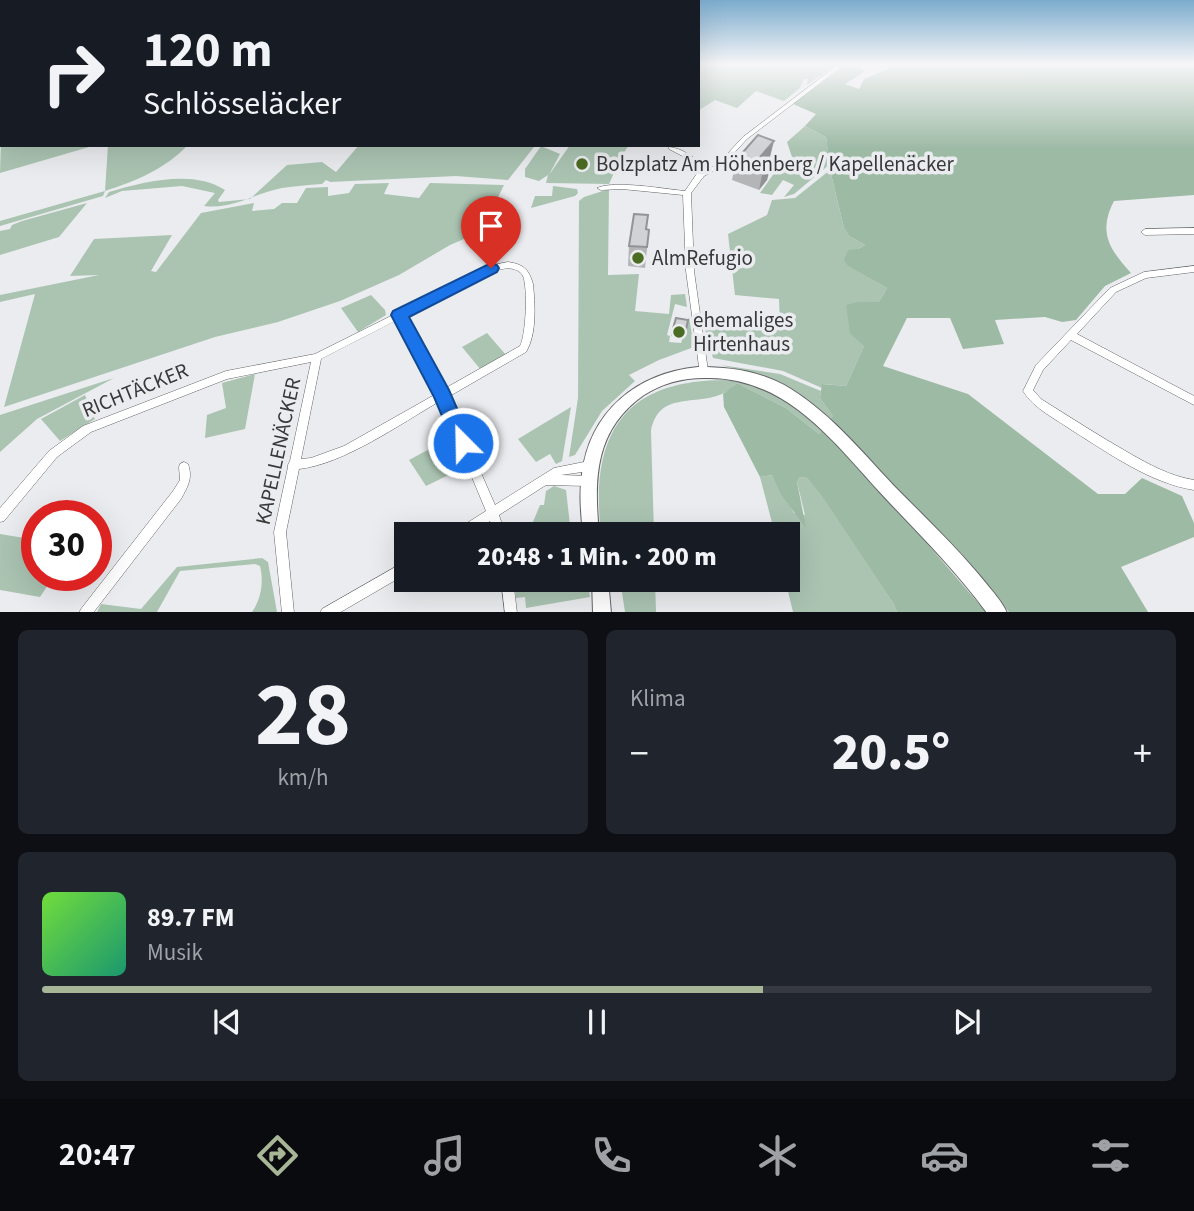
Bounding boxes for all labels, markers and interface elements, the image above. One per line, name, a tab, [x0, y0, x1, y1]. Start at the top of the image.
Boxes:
text: 120 m	[143, 16, 272, 86]
icon: right	[28, 28, 119, 119]
text: Schlösseläcker	[143, 81, 341, 127]
place label: Bolzplatz Am Höhenberg / Kapellenäcker	[596, 149, 954, 179]
marker: Bolzplatz Am Höhenberg / Kapellenäcker	[574, 156, 590, 172]
pin	[461, 196, 521, 268]
icon: arrive	[472, 207, 510, 245]
place label: AlmRefugio	[652, 243, 753, 273]
marker: AlmRefugio	[630, 250, 646, 266]
place label: ehemaliges Hirtenhaus	[693, 305, 793, 359]
marker: ehemaliges Hirtenhaus	[671, 324, 687, 340]
street label: RICHTÄCKER	[77, 355, 193, 425]
street label: KAPELLENÄCKER	[248, 375, 308, 527]
position arrow	[426, 406, 500, 480]
speed limit sign: 30	[21, 500, 112, 591]
text: 20:48 · 1 Min. · 200 m	[477, 538, 717, 575]
text: 28	[255, 651, 351, 780]
text: Klima	[630, 682, 686, 715]
text: 20.5°	[832, 716, 950, 790]
text: −	[630, 727, 649, 781]
text: +	[1133, 727, 1152, 781]
text: km/h	[277, 761, 329, 794]
text: 89.7 FM	[147, 899, 235, 936]
text: Musik	[147, 936, 203, 969]
icon: previous	[208, 1003, 246, 1041]
icon: pause	[578, 1003, 616, 1041]
icon: next	[948, 1003, 986, 1041]
icon: directions	[253, 1131, 302, 1180]
icon: music	[420, 1131, 469, 1180]
icon: phone	[587, 1131, 636, 1180]
icon: climate	[753, 1131, 802, 1180]
icon: car	[920, 1131, 969, 1180]
icon: filters	[1086, 1131, 1135, 1180]
text: 20:47	[59, 1132, 136, 1178]

